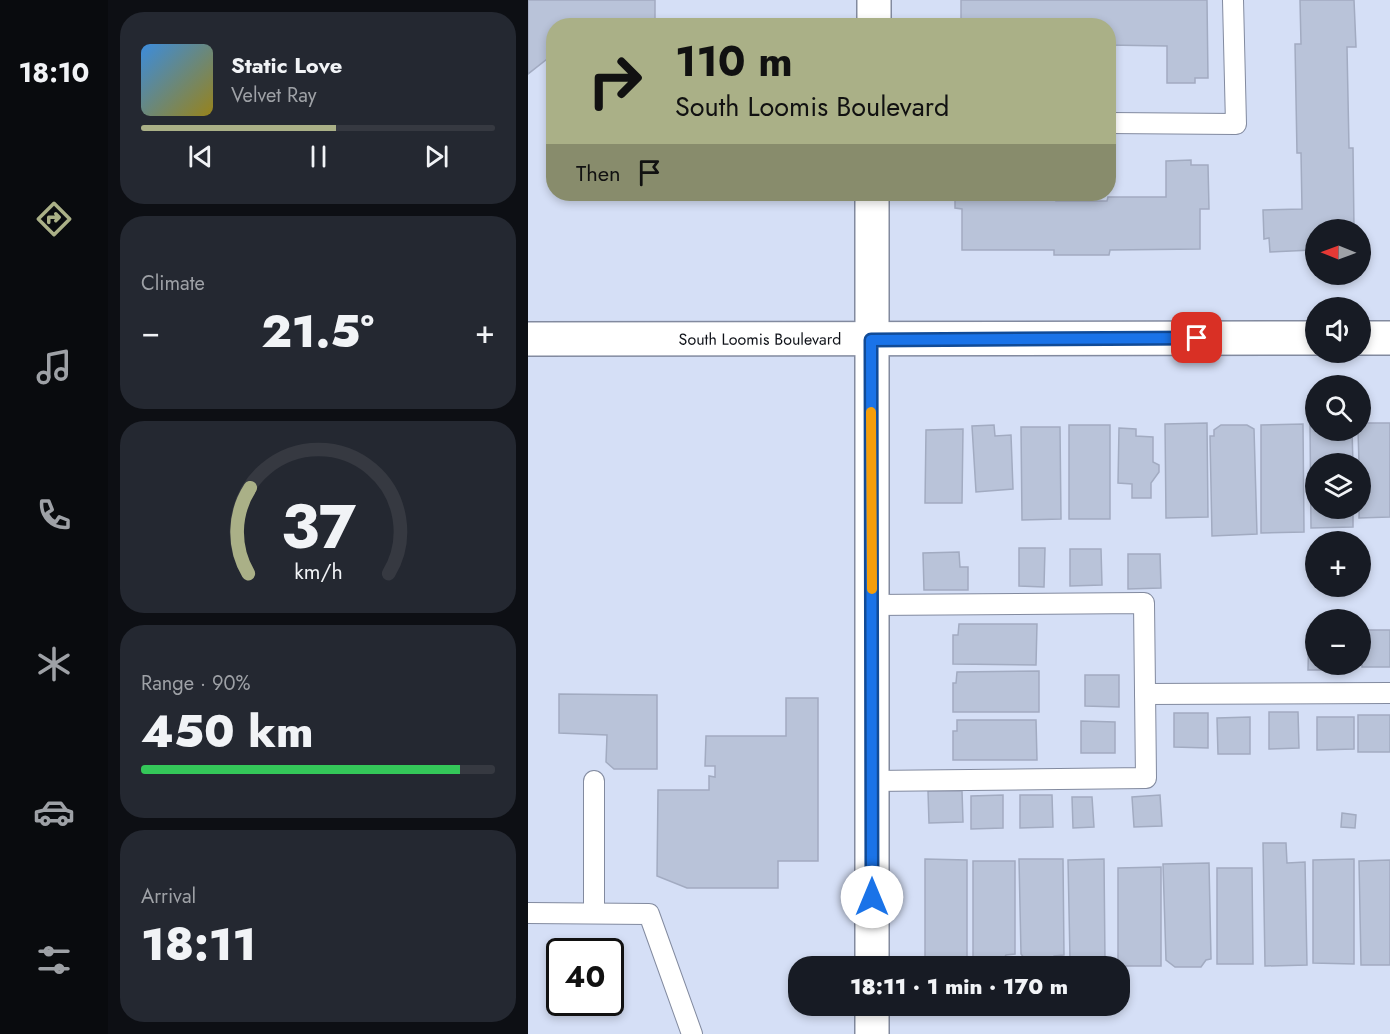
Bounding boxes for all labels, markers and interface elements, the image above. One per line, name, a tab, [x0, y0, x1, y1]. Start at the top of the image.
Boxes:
text: 110 m	[675, 31, 793, 92]
icon: right	[576, 42, 654, 120]
text: Static Love	[231, 49, 342, 81]
text: 18:10	[19, 53, 89, 92]
text: Velvet Ray	[231, 81, 317, 110]
text: South Loomis Boulevard	[675, 87, 949, 126]
icon: previous	[184, 140, 217, 173]
icon: pause	[302, 140, 335, 173]
icon: next	[420, 140, 453, 173]
icon: arrive	[633, 156, 666, 189]
text: Then	[576, 157, 621, 189]
icon: directions	[33, 198, 75, 240]
north arrow	[1305, 219, 1371, 285]
map controls	[1305, 219, 1371, 675]
text: Climate	[141, 269, 205, 298]
button: sound	[1305, 297, 1371, 363]
text: 21.5°	[261, 299, 374, 364]
text: −	[141, 308, 160, 355]
text: +	[475, 308, 495, 355]
pin	[1171, 312, 1222, 363]
icon: arrive	[1180, 321, 1213, 354]
street label: South Loomis Boulevard	[679, 327, 841, 350]
icon: music	[33, 346, 75, 388]
button: search	[1305, 375, 1371, 441]
button: layers	[1305, 453, 1371, 519]
text: 37	[280, 481, 356, 571]
icon: phone	[33, 494, 75, 536]
button: +	[1305, 531, 1371, 597]
text: km/h	[294, 556, 342, 587]
button: −	[1305, 609, 1371, 675]
icon: climate	[33, 643, 75, 685]
text: Range · 90%	[141, 669, 251, 698]
text: 450 km	[141, 699, 313, 764]
icon: car	[33, 791, 75, 833]
position arrow	[840, 865, 904, 929]
text: Arrival	[141, 882, 196, 911]
text: 18:11	[141, 912, 256, 977]
speed limit sign: 40	[546, 938, 624, 1016]
icon: filters	[33, 939, 75, 981]
text: 18:11 · 1 min · 170 m	[850, 970, 1068, 1002]

